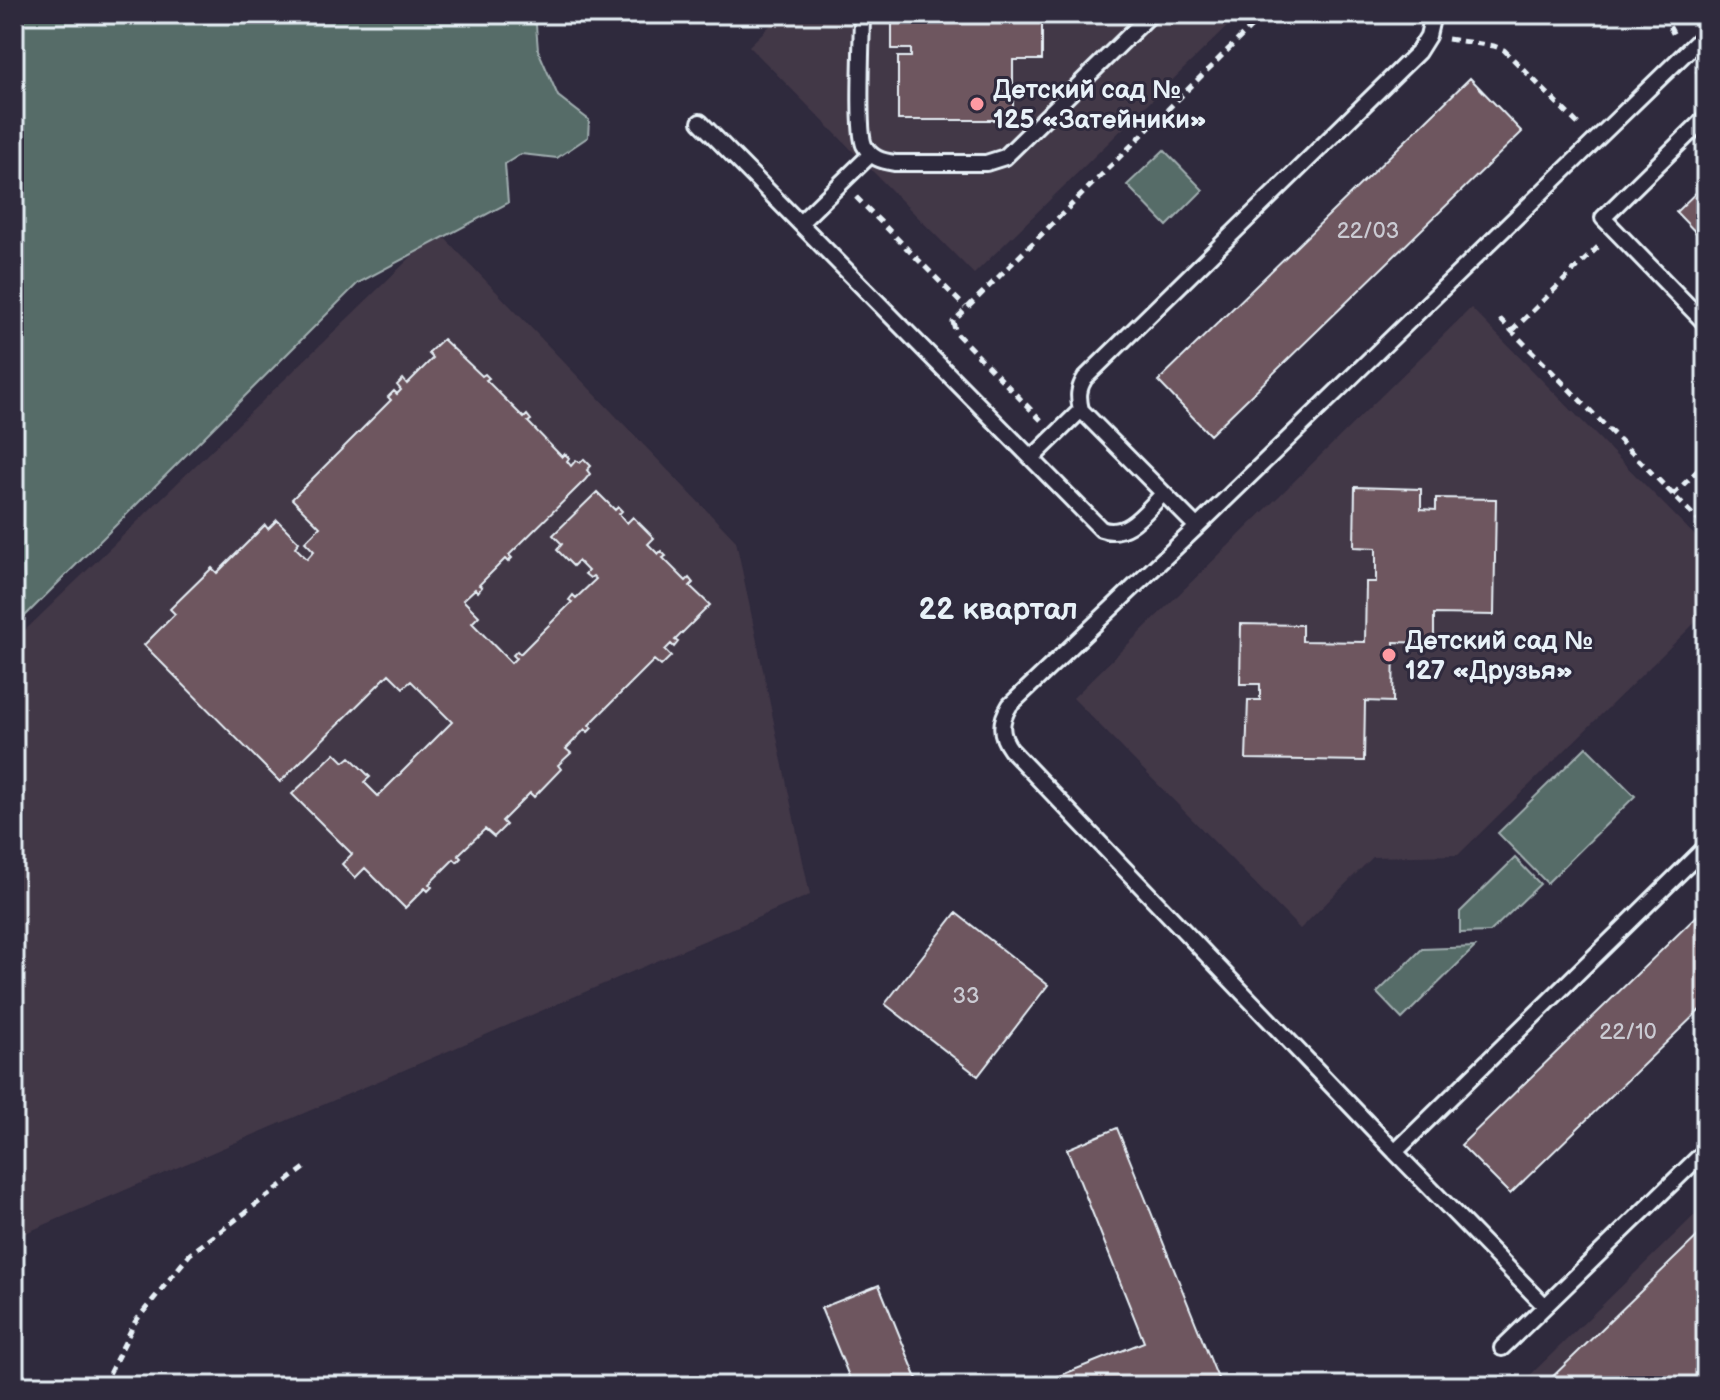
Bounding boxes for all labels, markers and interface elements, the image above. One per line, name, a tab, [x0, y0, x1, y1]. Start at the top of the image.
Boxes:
place label: Детский сад № 125 «Затейники»	[993, 75, 1207, 136]
marker: Детский сад № 125 «Затейники»	[968, 95, 986, 113]
house number: 22/03	[1337, 218, 1399, 245]
district label: 22 квартал	[918, 592, 1078, 628]
place label: Детский сад № 127 «Друзья»	[1405, 626, 1593, 687]
marker: Детский сад № 127 «Друзья»	[1380, 646, 1398, 664]
house number: 33	[952, 983, 980, 1010]
house number: 22/10	[1599, 1019, 1657, 1046]

